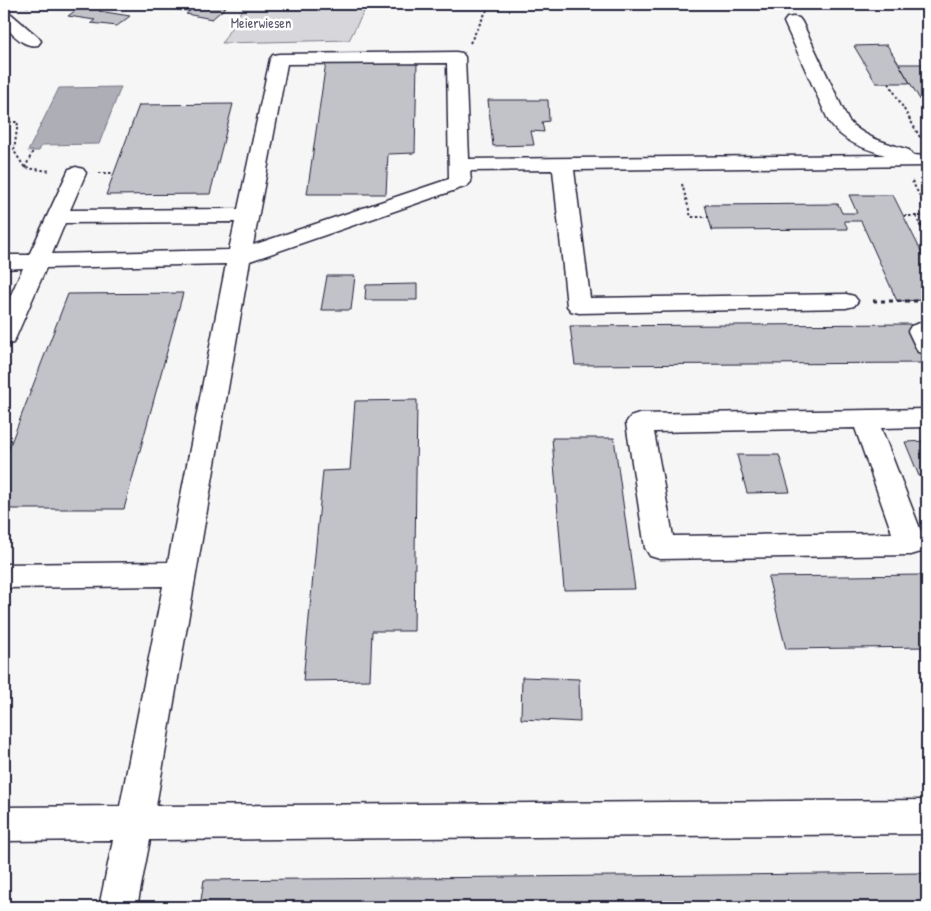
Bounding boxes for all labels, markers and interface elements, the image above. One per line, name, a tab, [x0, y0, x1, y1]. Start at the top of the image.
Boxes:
park label: Meierwiesen	[231, 13, 291, 32]

